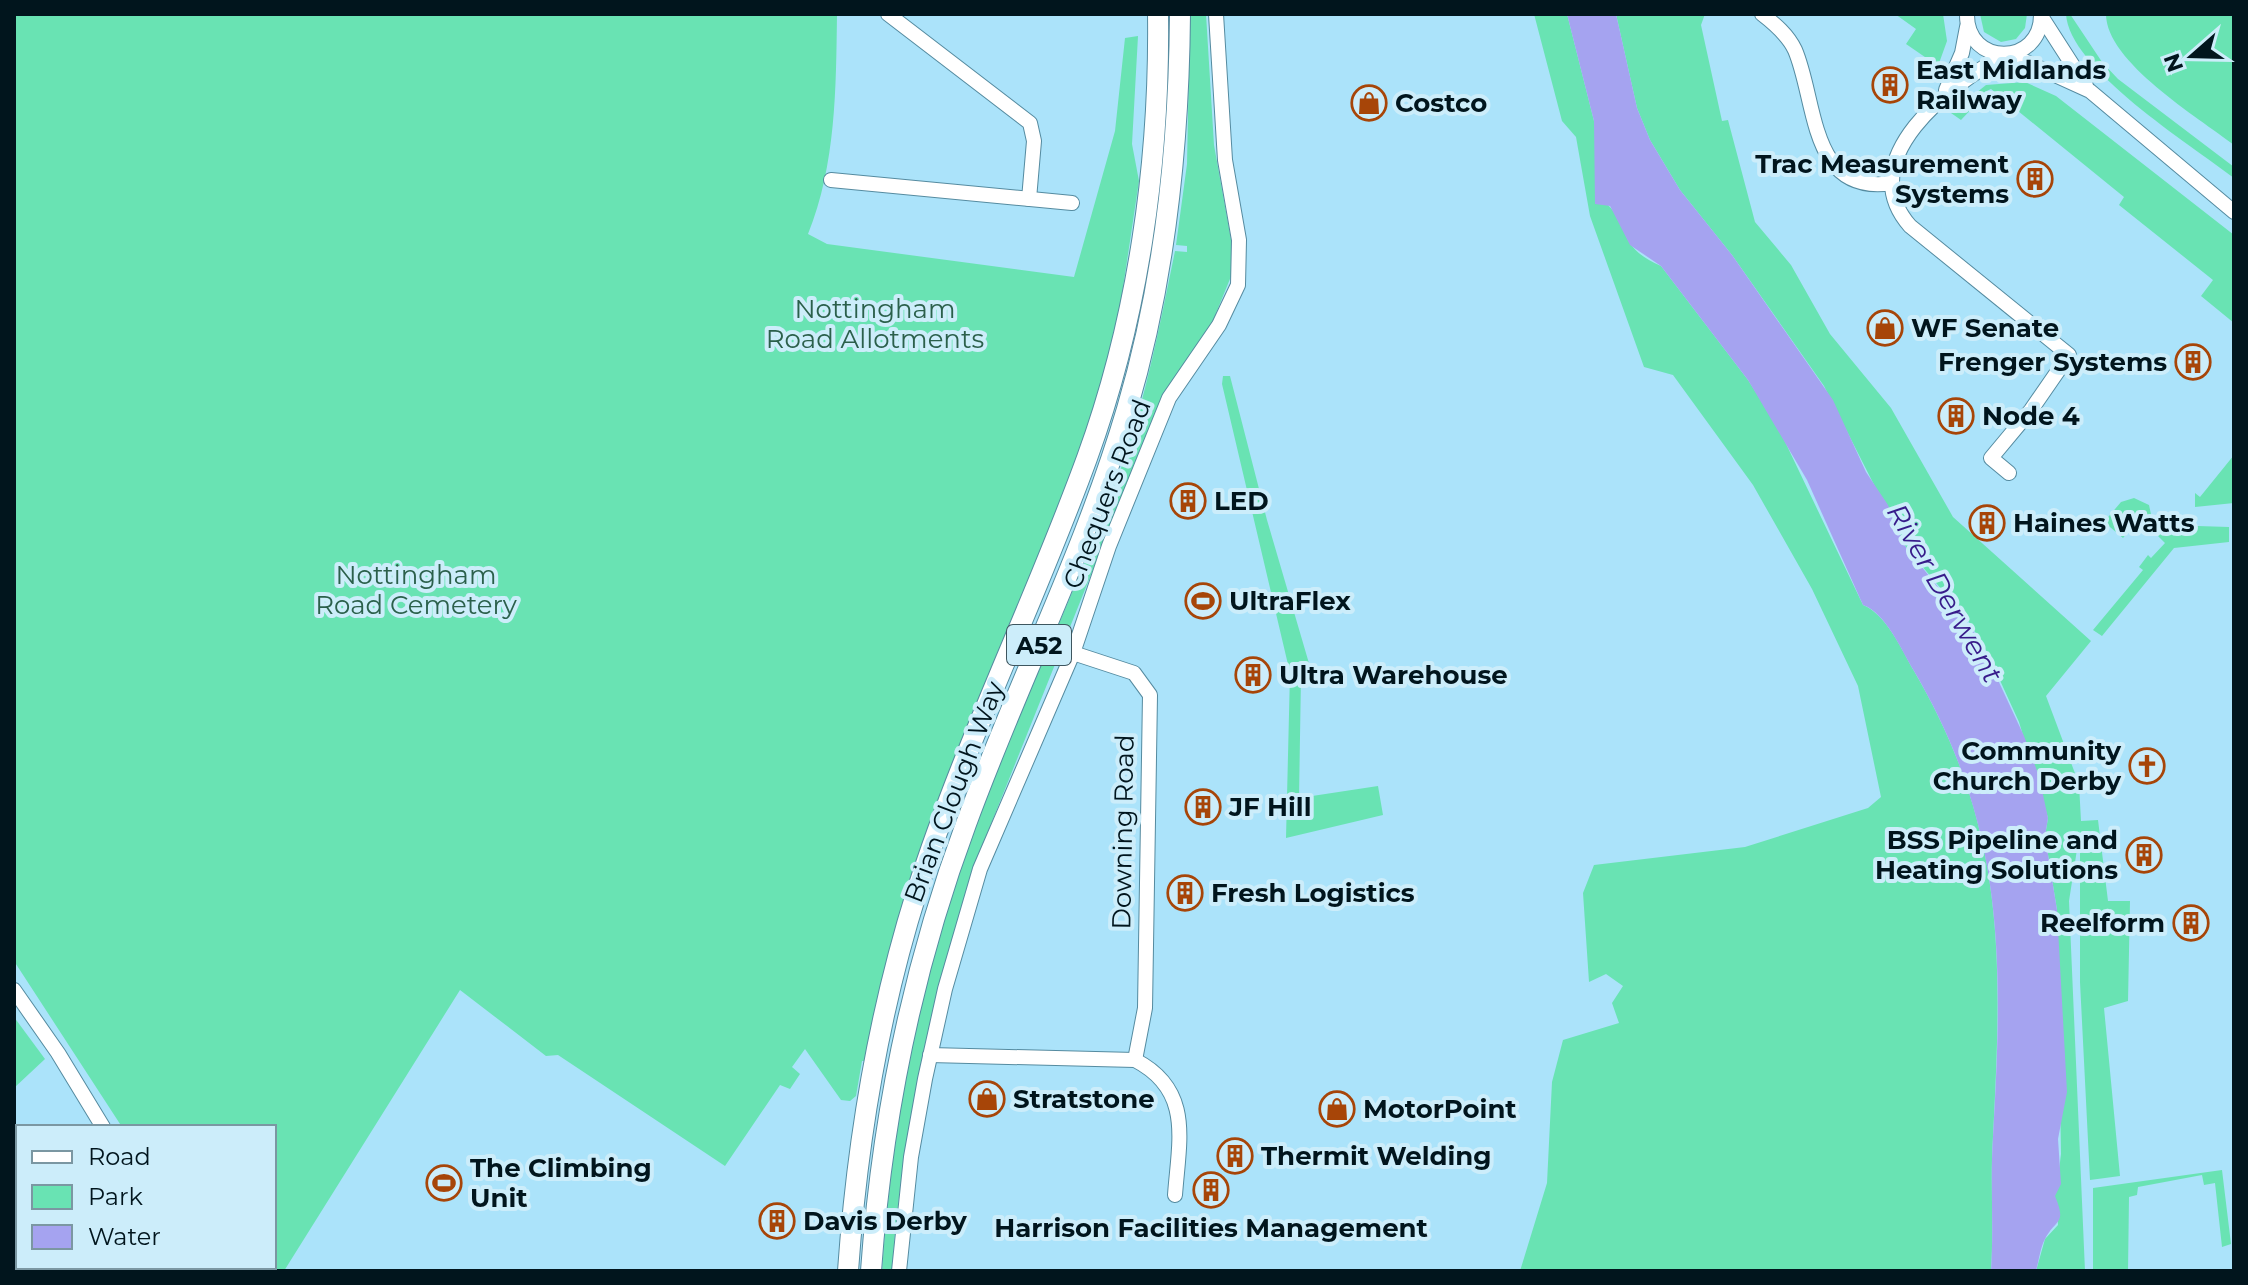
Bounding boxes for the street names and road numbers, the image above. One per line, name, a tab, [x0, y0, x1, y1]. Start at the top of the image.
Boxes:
street label: Chequers Road	[1056, 395, 1158, 593]
road number: A52	[1007, 625, 1071, 665]
street label: Brian Clough Way	[897, 676, 1011, 907]
street label: Downing Road	[1105, 734, 1141, 930]

